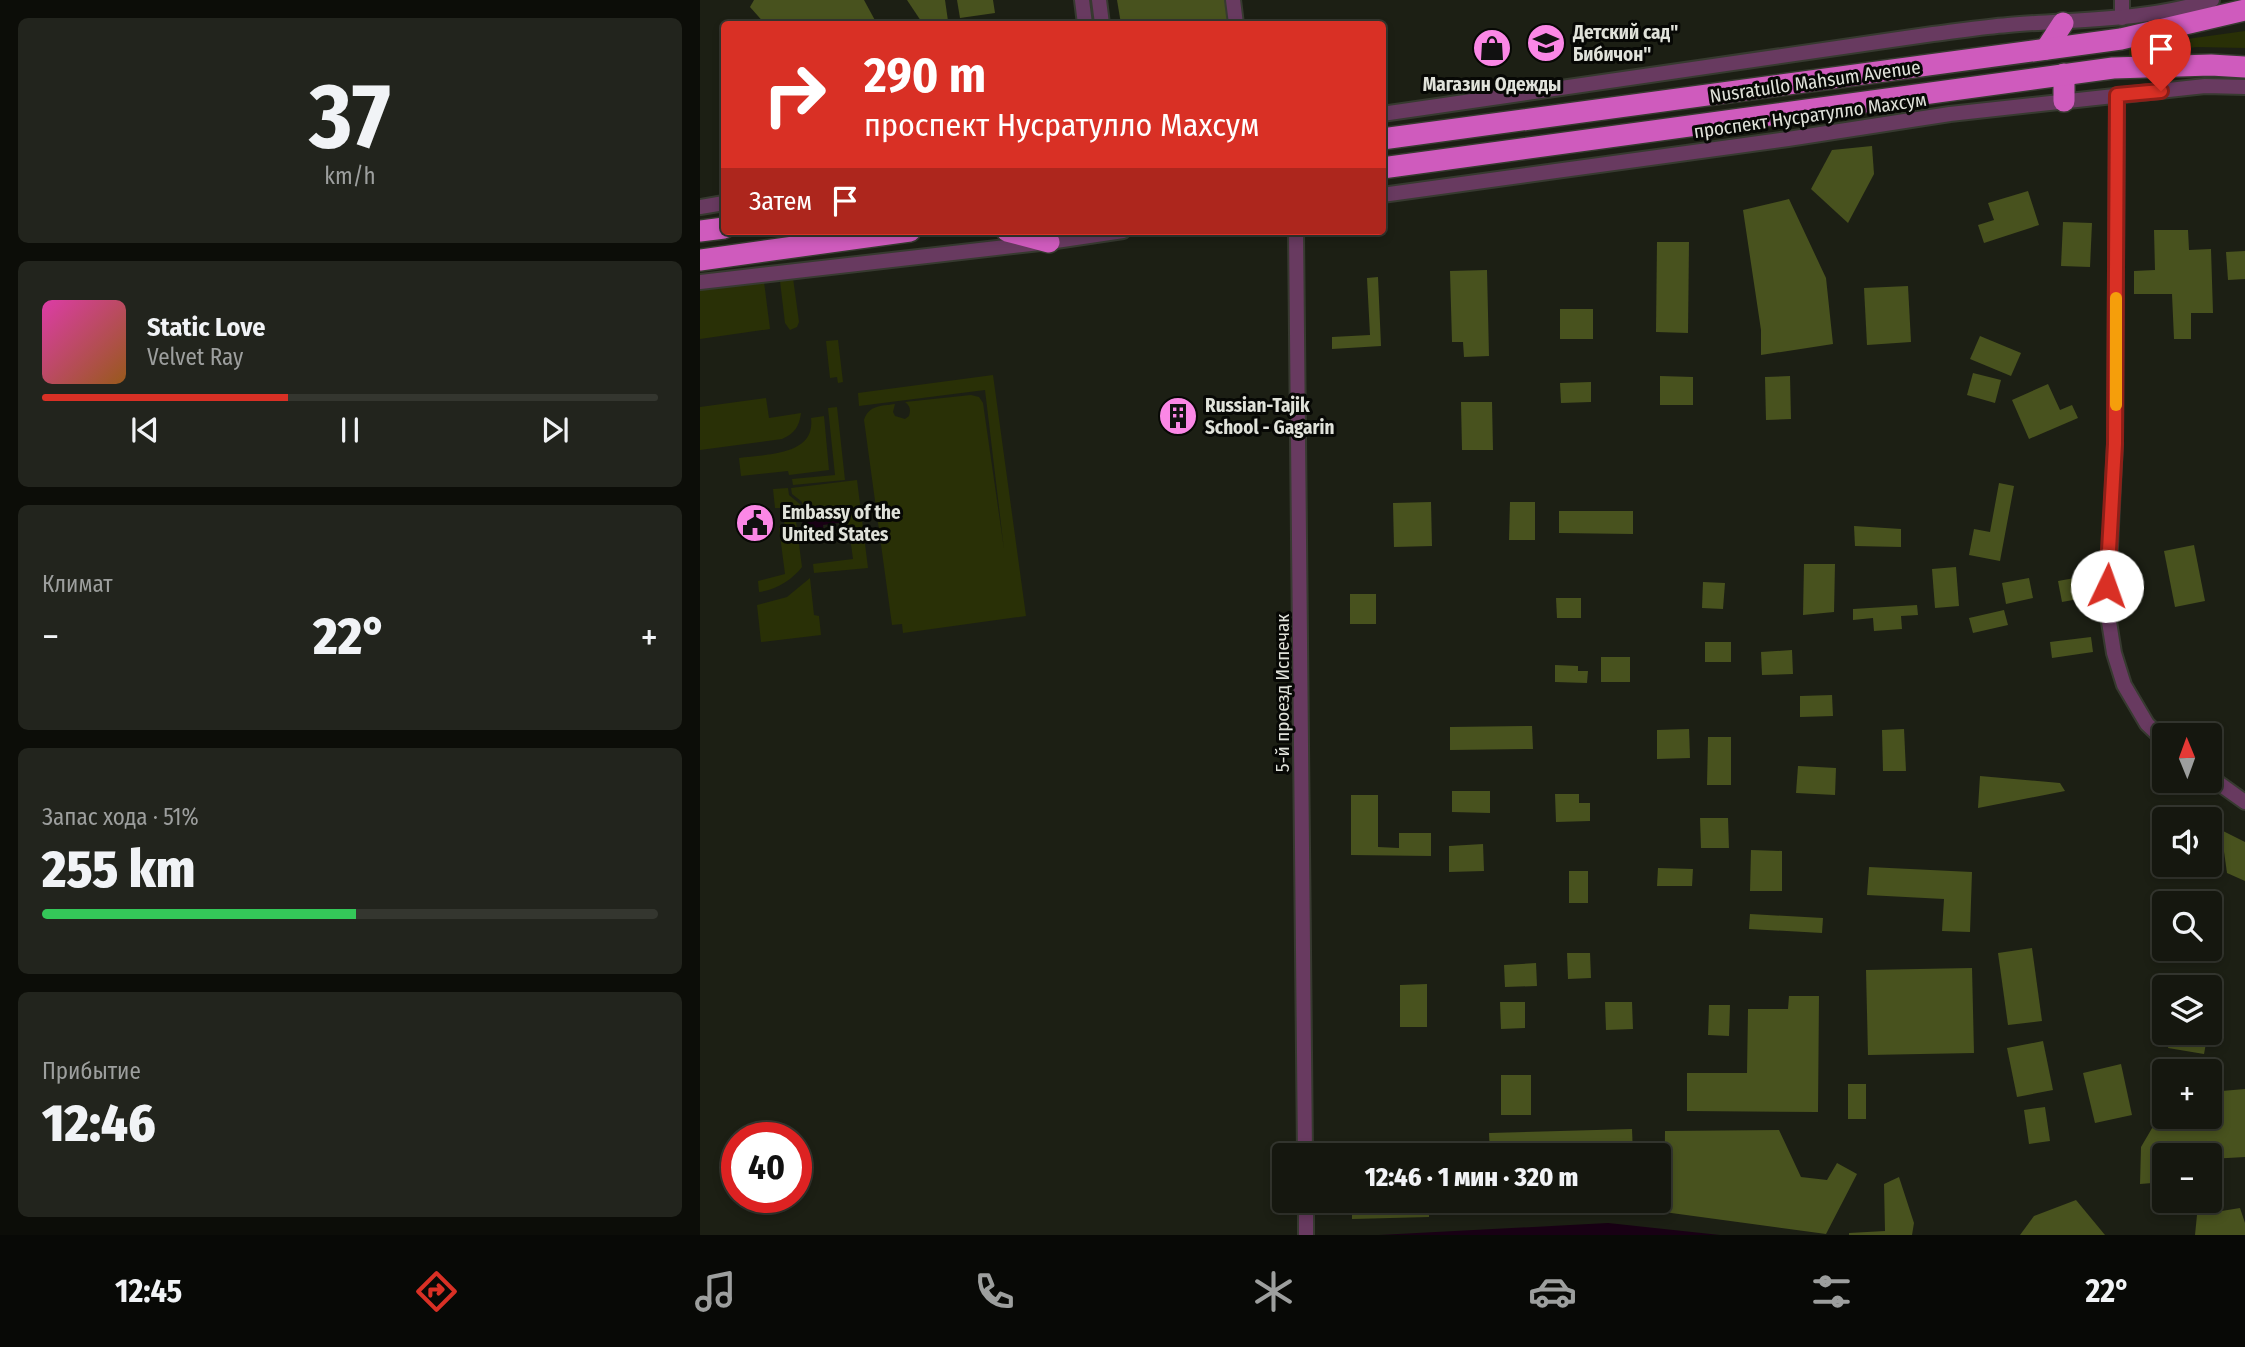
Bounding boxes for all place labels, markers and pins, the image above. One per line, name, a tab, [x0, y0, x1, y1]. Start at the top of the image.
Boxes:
pin	[2131, 19, 2191, 91]
place label: Детский сад" Бибичон"	[1572, 21, 1678, 66]
school or university icon: Детский сад" Бибичон"	[1525, 22, 1567, 64]
shop icon: Магазин Одежды	[1471, 27, 1513, 69]
place label: Магазин Одежды	[1423, 73, 1561, 96]
place label: Russian-Tajik School - Gagarin	[1205, 394, 1334, 439]
building icon: Russian-Tajik School - Gagarin	[1157, 395, 1199, 437]
place label: Embassy of the United States	[782, 501, 901, 546]
public building icon: Embassy of the United States	[734, 502, 776, 544]

